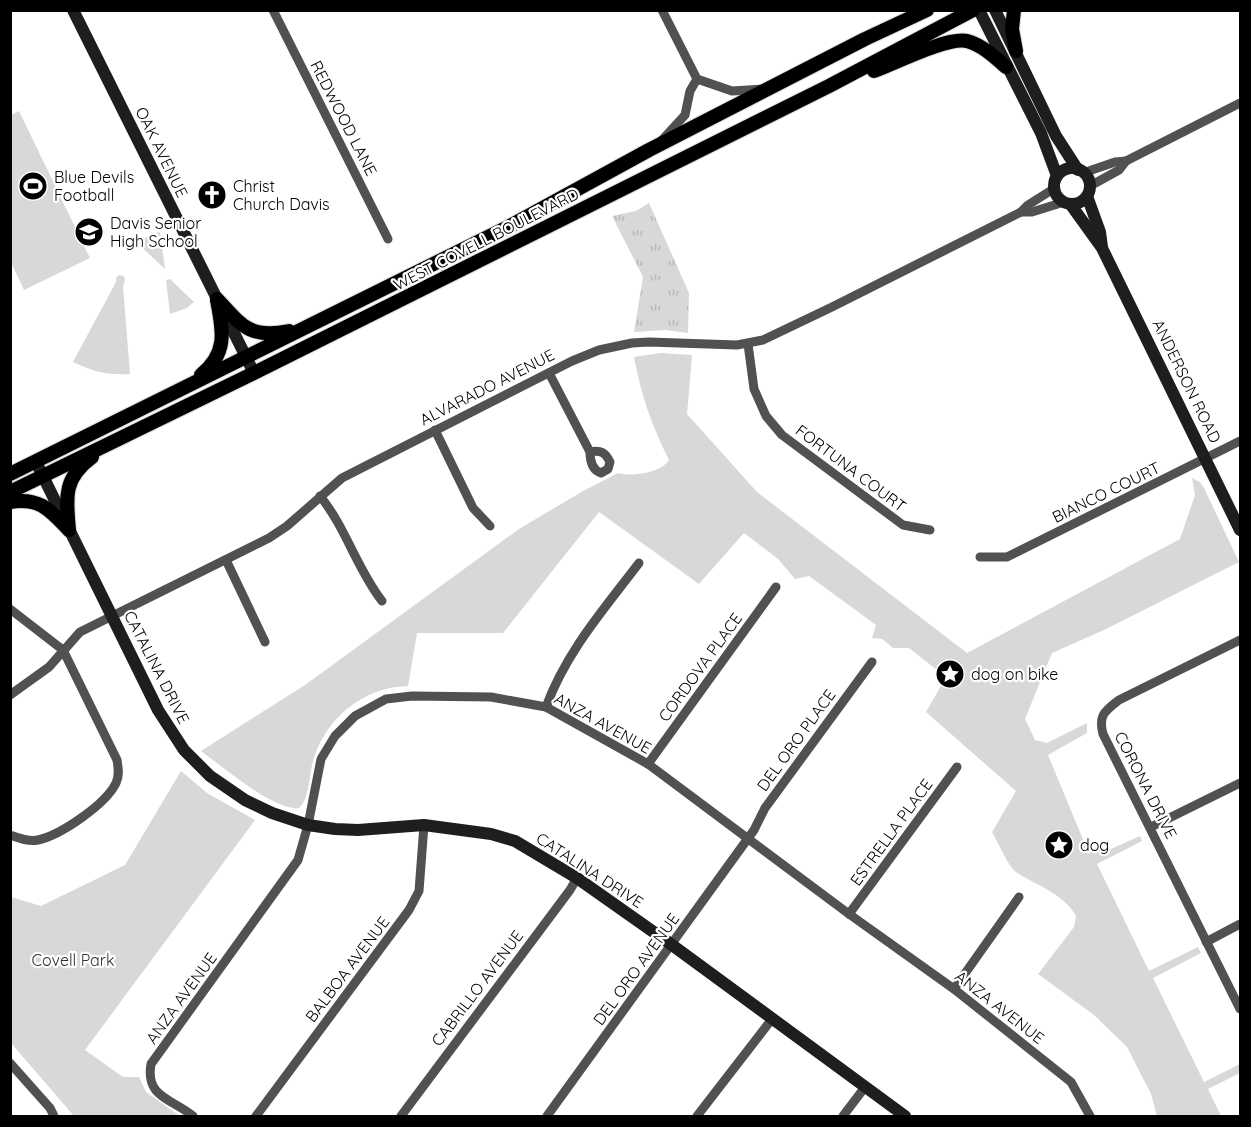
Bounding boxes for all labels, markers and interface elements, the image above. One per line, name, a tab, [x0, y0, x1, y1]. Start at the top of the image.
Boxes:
street label: REDWOOD LANE	[306, 57, 382, 179]
street label: OAK AVENUE	[131, 103, 193, 201]
place label: Blue Devils Football	[54, 167, 134, 205]
sports icon: Blue Devils Football	[17, 170, 49, 202]
place label: Christ Church Davis	[233, 176, 330, 214]
church icon: Christ Church Davis	[196, 179, 228, 211]
street label: WEST COVELL BOULEVARD	[390, 183, 582, 295]
place label: Davis Senior High School	[110, 213, 201, 251]
school or university icon: Davis Senior High School	[73, 216, 105, 248]
street label: ANDERSON ROAD	[1148, 316, 1226, 446]
street label: ALVARADO AVENUE	[416, 344, 558, 430]
street label: FORTUNA COURT	[792, 420, 911, 516]
street label: BIANCO COURT	[1049, 457, 1164, 527]
street label: CATALINA DRIVE	[120, 607, 194, 727]
street label: CORDOVA PLACE	[654, 609, 746, 725]
place icon: dog on bike	[934, 658, 966, 690]
place label: dog on bike	[971, 664, 1058, 684]
street label: DEL ORO PLACE	[752, 685, 840, 795]
street label: ANZA AVENUE	[551, 688, 655, 758]
street label: CORONA DRIVE	[1110, 728, 1182, 842]
street label: ESTRELLA PLACE	[846, 775, 936, 889]
street label: CATALINA DRIVE	[533, 828, 647, 912]
place icon: dog	[1043, 829, 1075, 861]
place label: dog	[1080, 835, 1109, 855]
street label: DEL ORO AVENUE	[589, 909, 683, 1029]
street label: BALBOA AVENUE	[301, 912, 393, 1026]
street label: CABRILLO AVENUE	[427, 926, 527, 1050]
street label: ANZA AVENUE	[141, 949, 221, 1047]
park label: Covell Park	[31, 950, 115, 970]
street label: ANZA AVENUE	[951, 966, 1049, 1048]

